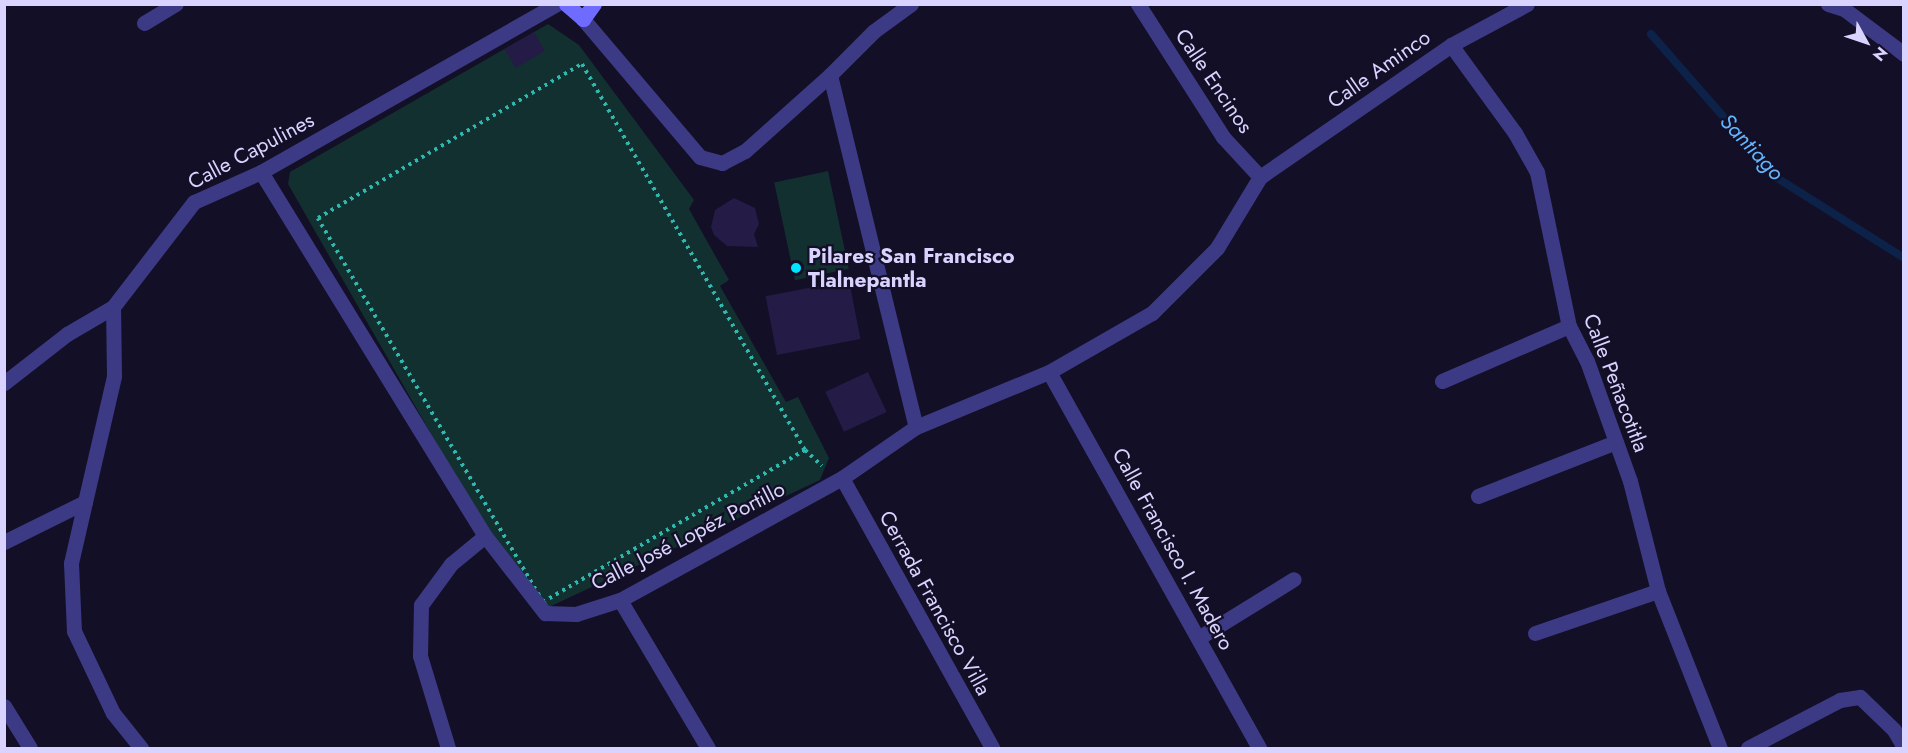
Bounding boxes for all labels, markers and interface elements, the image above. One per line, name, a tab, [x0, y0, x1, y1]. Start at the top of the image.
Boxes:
north arrow	[1836, 12, 1896, 72]
street label: Calle Encinos	[1170, 24, 1258, 138]
street label: Calle Aminco	[1323, 24, 1435, 114]
text: N	[1867, 42, 1893, 66]
street label: Calle Capulines	[184, 107, 318, 195]
water label: Santiago	[1714, 108, 1790, 186]
place label: Pilares San Francisco Tlalnepantla	[808, 243, 1015, 293]
marker: Pilares San Francisco Tlalnepantla	[789, 261, 803, 275]
street label: Calle Peñacotitla	[1578, 310, 1654, 456]
street label: Calle Francisco I. Madero	[1107, 443, 1239, 655]
street label: Calle José Lopéz Portillo	[587, 476, 789, 596]
street label: Cerrada Francisco Villa	[874, 506, 996, 700]

